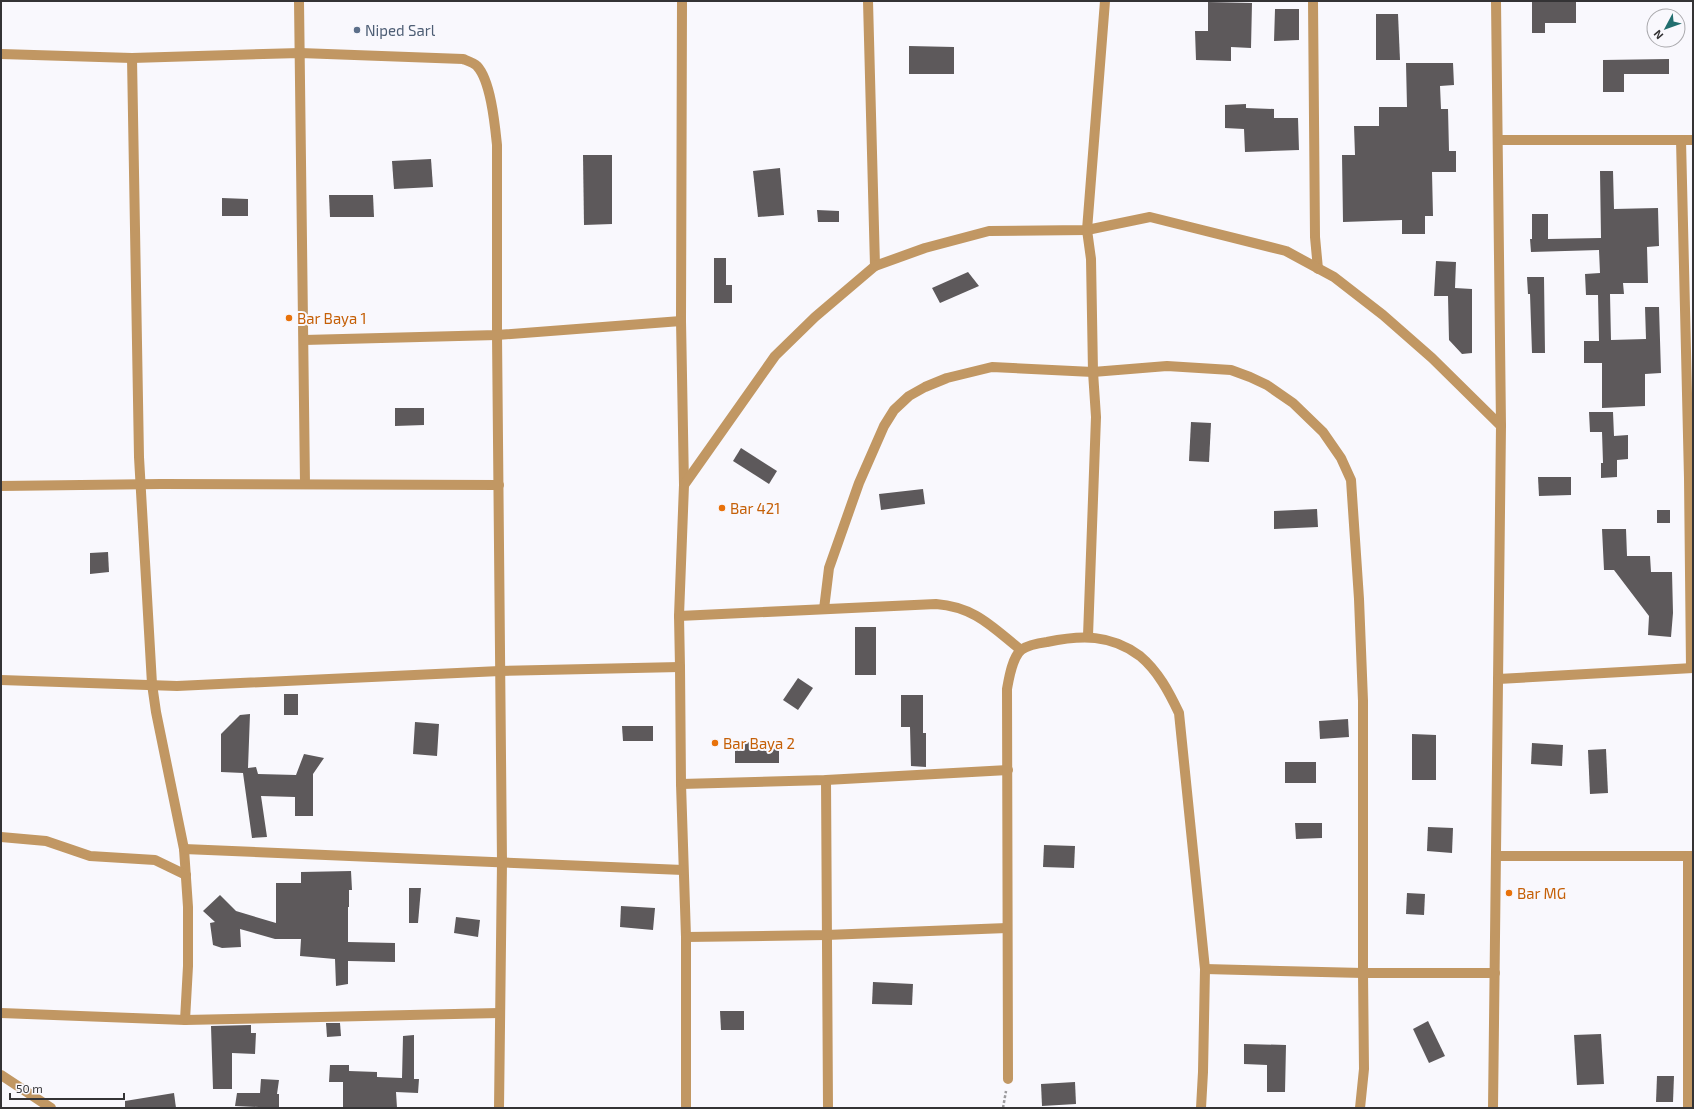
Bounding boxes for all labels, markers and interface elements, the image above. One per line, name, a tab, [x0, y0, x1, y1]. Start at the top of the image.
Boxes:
north arrow	[1646, 8, 1686, 48]
place label: Niped Sarl	[365, 21, 436, 39]
marker: Niped Sarl	[352, 25, 362, 35]
text: N	[1651, 28, 1666, 42]
place label: Bar Baya 1	[297, 309, 367, 327]
marker: Bar Baya 1	[284, 313, 294, 323]
place label: Bar 421	[730, 499, 780, 517]
marker: Bar 421	[717, 503, 727, 513]
place label: Bar Baya 2	[723, 734, 795, 752]
marker: Bar Baya 2	[710, 738, 720, 748]
place label: Bar MG	[1517, 884, 1566, 902]
marker: Bar MG	[1504, 888, 1514, 898]
scale bar	[10, 1075, 124, 1101]
text: 50 m	[16, 1081, 43, 1095]

